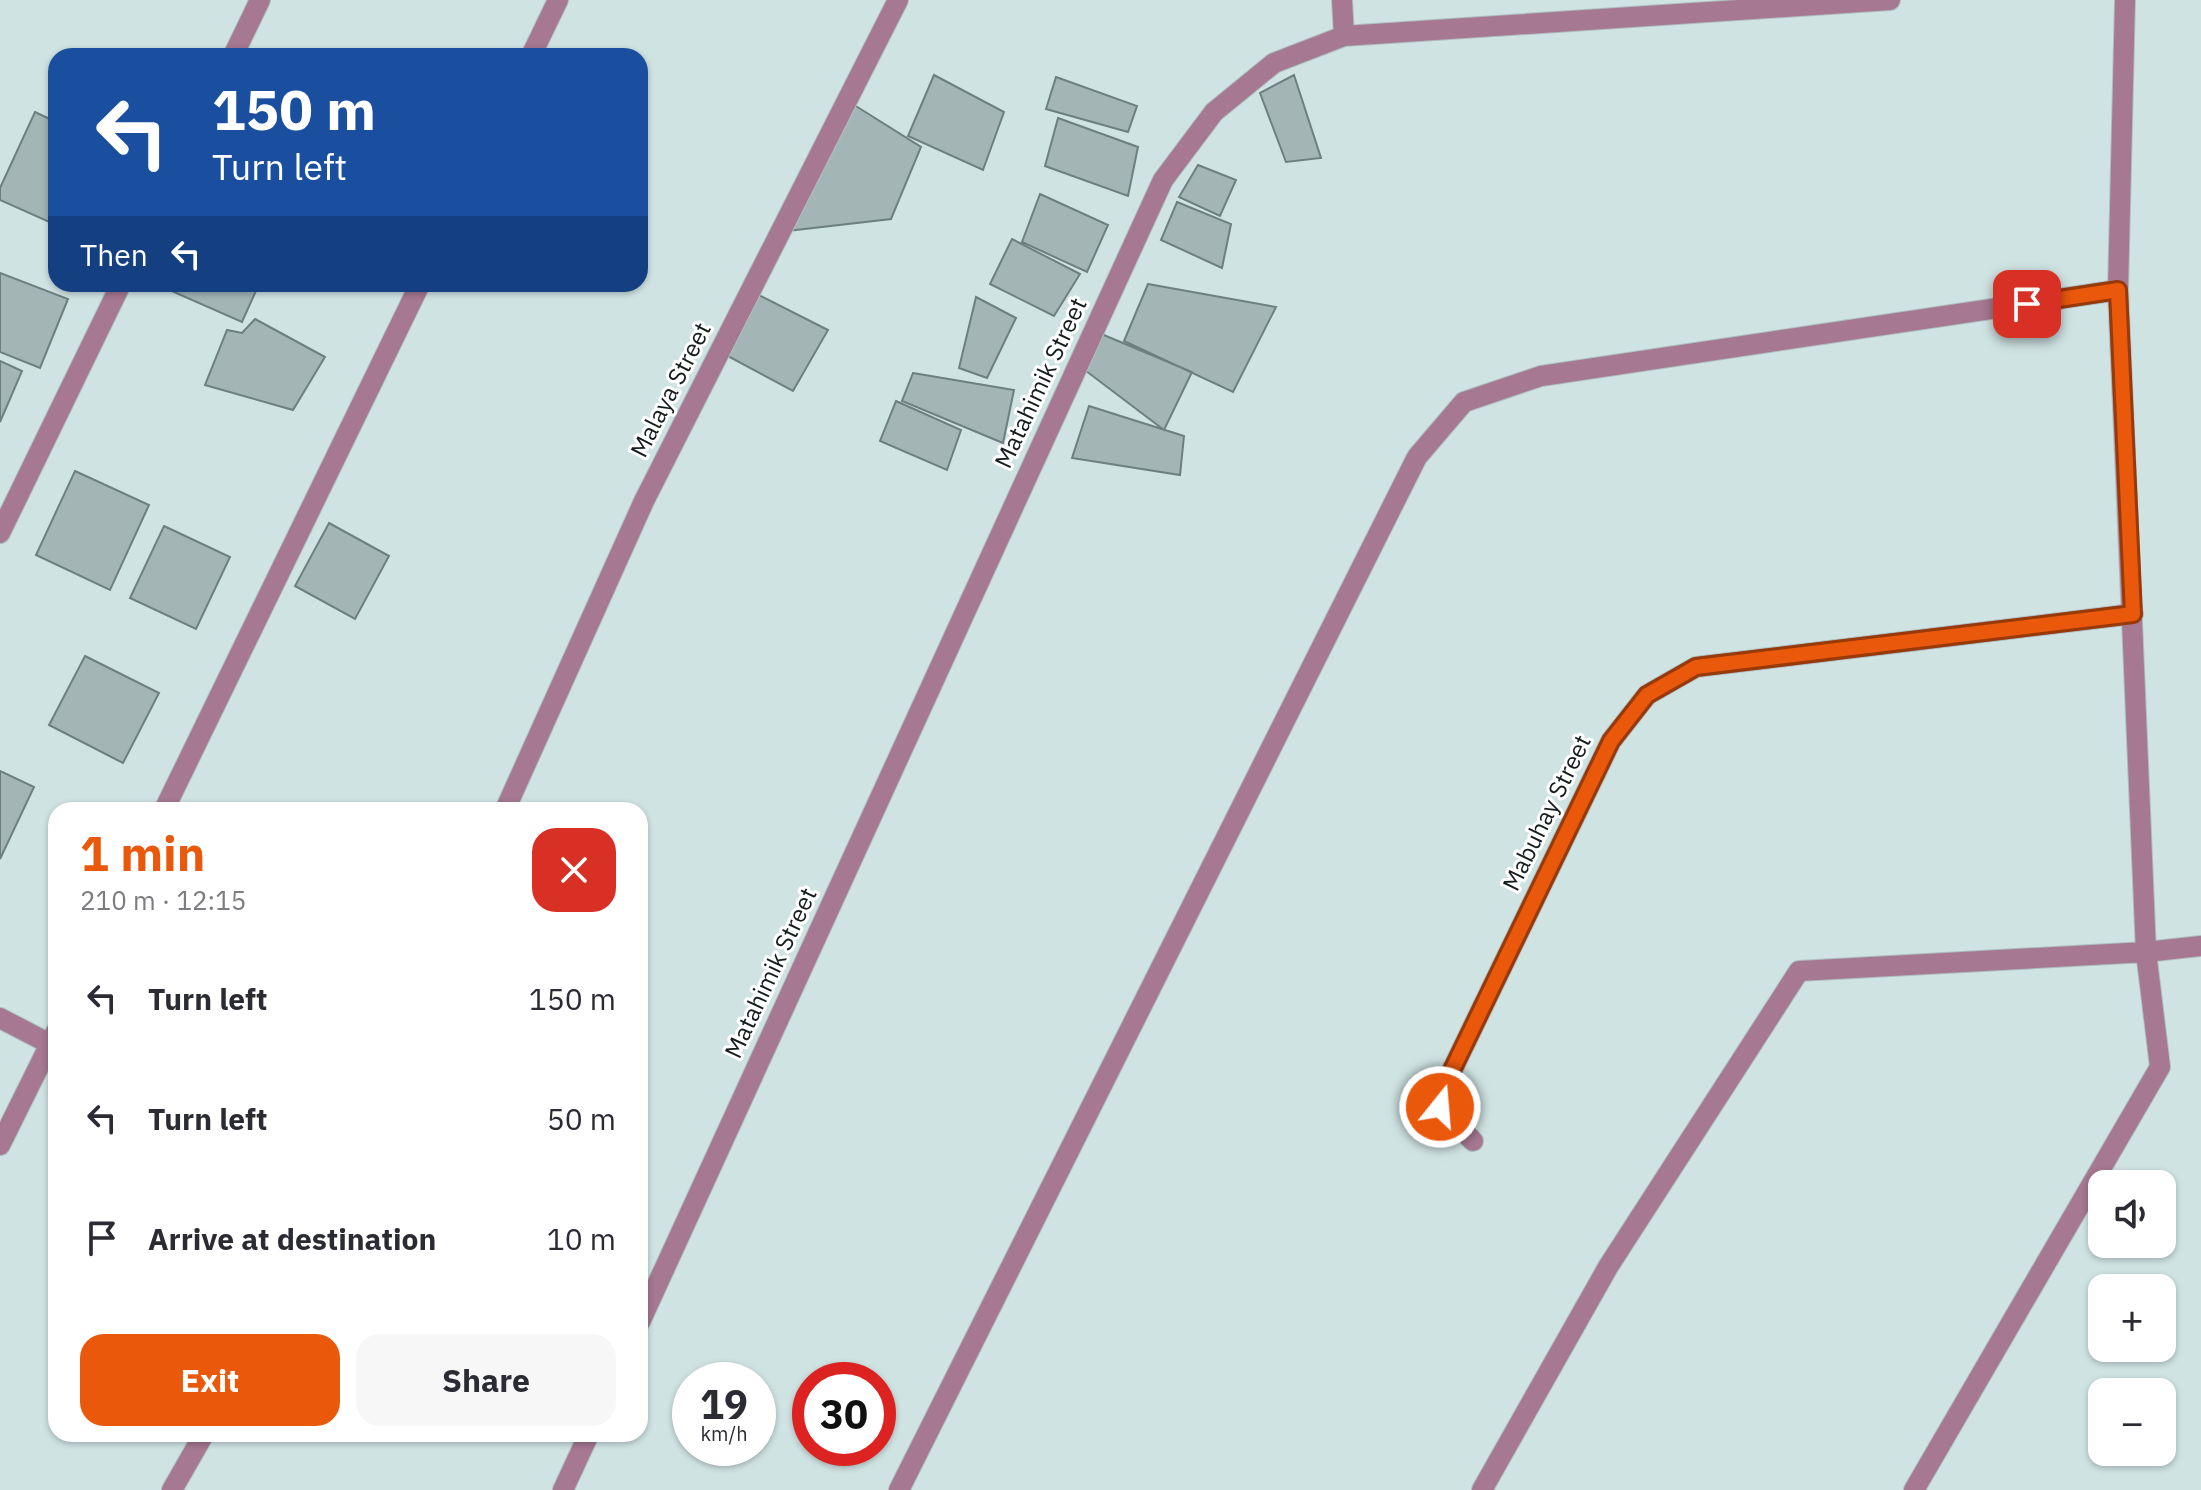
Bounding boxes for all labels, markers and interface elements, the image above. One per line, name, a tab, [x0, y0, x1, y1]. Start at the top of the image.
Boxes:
text: 150 m	[212, 73, 376, 145]
icon: left	[80, 80, 184, 184]
text: Turn left	[212, 143, 347, 190]
icon: left	[164, 232, 208, 276]
text: Then	[80, 235, 148, 274]
pin	[1993, 270, 2061, 338]
icon: arrive	[2005, 282, 2049, 326]
street label: Matahimik Street	[987, 292, 1094, 473]
street label: Malaya Street	[622, 317, 718, 463]
street label: Mabuhay Street	[1495, 729, 1598, 896]
text: 1 min	[80, 822, 205, 884]
button: close	[532, 828, 616, 912]
street label: Matahimik Street	[717, 882, 824, 1063]
text: 210 m · 12:15	[80, 883, 246, 917]
icon: left	[80, 976, 124, 1020]
text: Turn left	[148, 979, 267, 1018]
text: 150 m	[529, 979, 616, 1018]
position arrow	[1398, 1065, 1482, 1149]
icon: left	[80, 1096, 124, 1140]
text: Turn left	[148, 1099, 267, 1138]
text: 50 m	[547, 1099, 616, 1138]
map controls	[2088, 1170, 2176, 1466]
button: sound	[2088, 1170, 2176, 1258]
icon: arrive	[80, 1216, 124, 1260]
text: Arrive at destination	[148, 1219, 436, 1258]
text: 10 m	[547, 1219, 616, 1258]
button: +	[2088, 1274, 2176, 1362]
button: Exit	[80, 1334, 340, 1426]
button: Share	[356, 1334, 616, 1426]
speed limit sign: 30	[792, 1362, 896, 1466]
text: 19	[700, 1378, 748, 1430]
button: −	[2088, 1378, 2176, 1466]
text: km/h	[700, 1420, 748, 1447]

